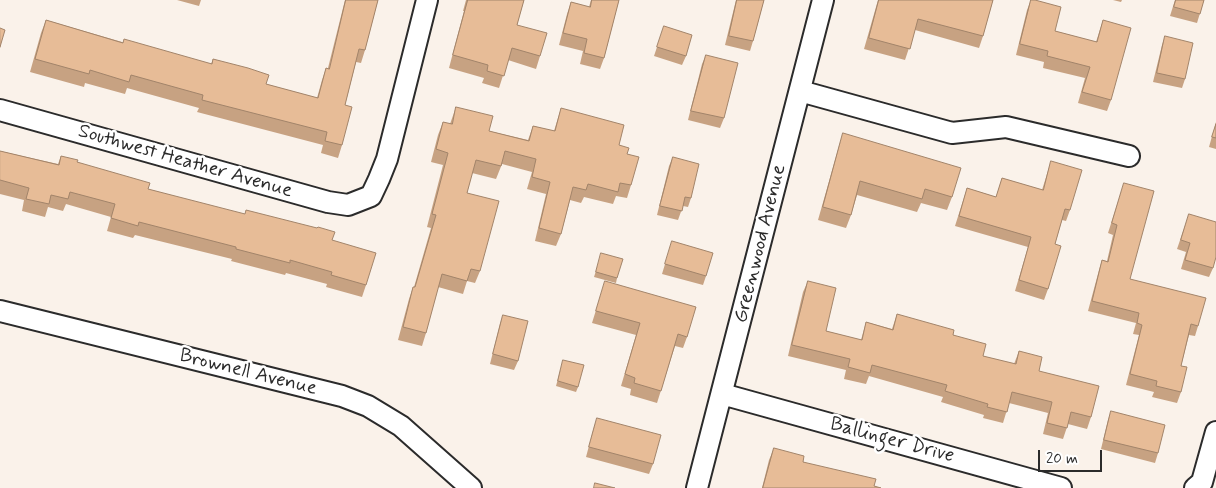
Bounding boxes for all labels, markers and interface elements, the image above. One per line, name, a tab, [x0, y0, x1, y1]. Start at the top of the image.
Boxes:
street label: Southwest Heather Avenue	[75, 120, 295, 204]
street label: Greenwood Avenue	[730, 162, 792, 326]
street label: Brownell Avenue	[177, 344, 319, 402]
street label: Ballinger Drive	[827, 413, 957, 469]
scale bar	[1041, 440, 1105, 472]
text: 20 m	[1046, 449, 1078, 469]

